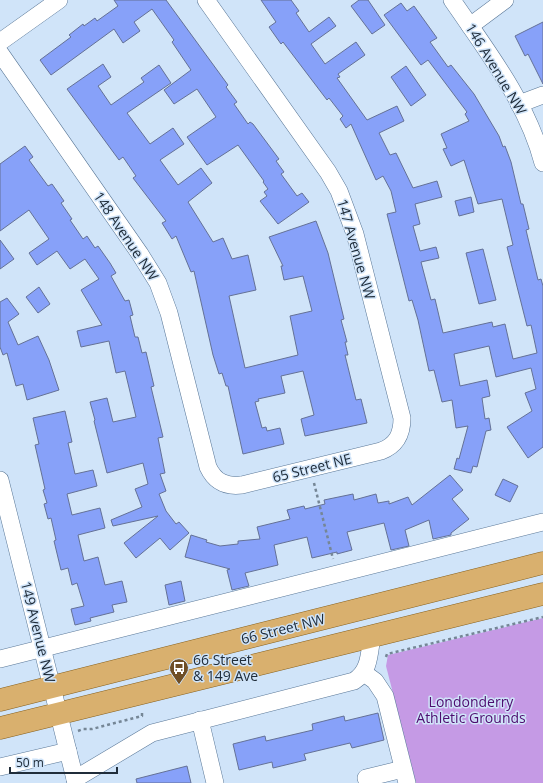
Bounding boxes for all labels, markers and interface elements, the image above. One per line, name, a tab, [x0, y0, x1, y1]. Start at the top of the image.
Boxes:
street label: 146 Avenue NW	[462, 19, 531, 118]
street label: 148 Avenue NW	[90, 188, 163, 284]
street label: 147 Avenue NW	[333, 196, 380, 301]
street label: 65 Street NE	[270, 449, 353, 486]
street label: 149 Avenue NW	[17, 579, 60, 684]
street label: 66 Street NW	[239, 609, 327, 648]
place label: 66 Street & 149 Ave	[193, 650, 258, 685]
bus stop icon: 66 Street & 149 Ave	[168, 657, 190, 685]
park label: Londonderry Athletic Grounds	[416, 692, 526, 727]
scale bar	[10, 749, 117, 775]
text: 50 m	[16, 754, 44, 771]

